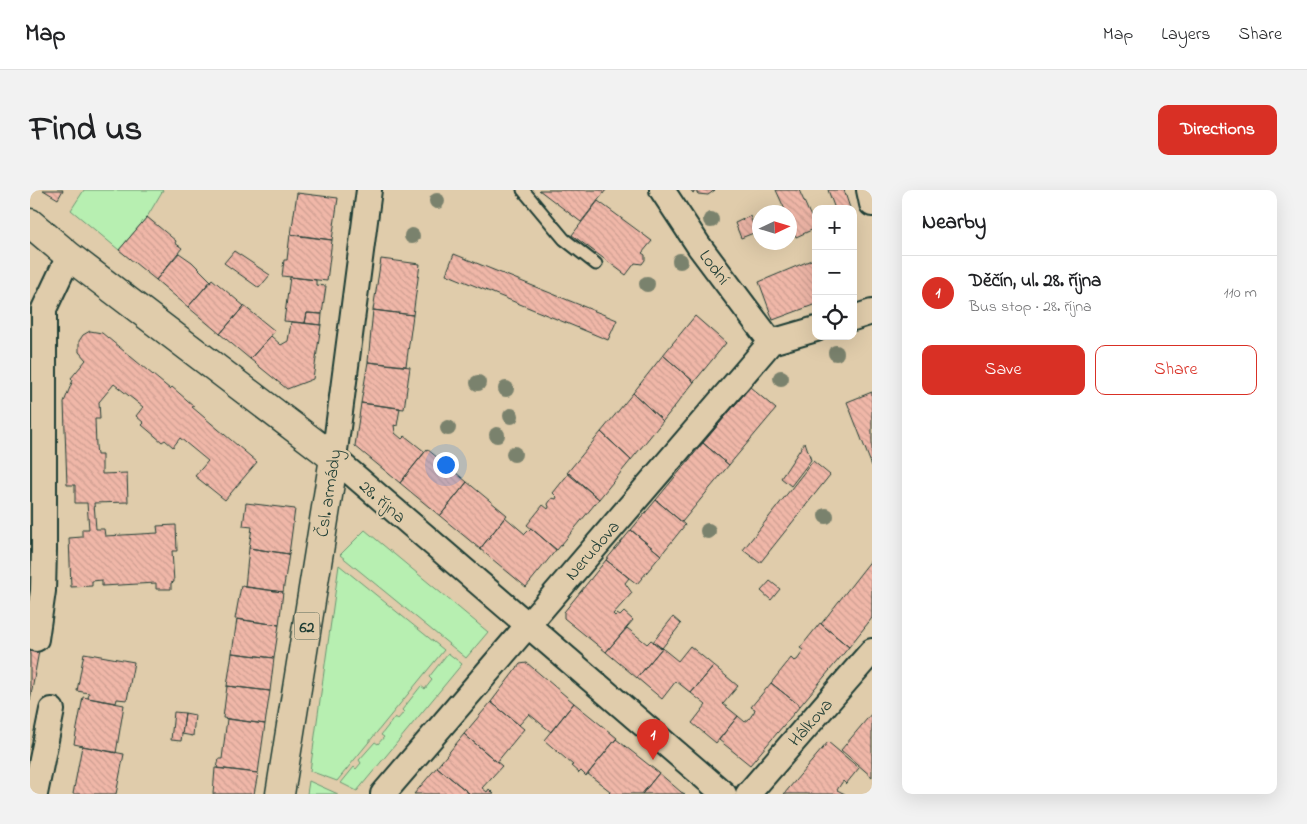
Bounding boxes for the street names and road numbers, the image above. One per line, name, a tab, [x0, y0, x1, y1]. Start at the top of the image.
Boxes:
street label: Lodní	[692, 245, 735, 291]
street label: Čsl. armády	[310, 447, 350, 539]
street label: 28. října	[352, 475, 411, 530]
street label: Nerudova	[560, 516, 627, 587]
road number: 62	[294, 612, 320, 640]
street label: Hálkova	[783, 693, 840, 753]

